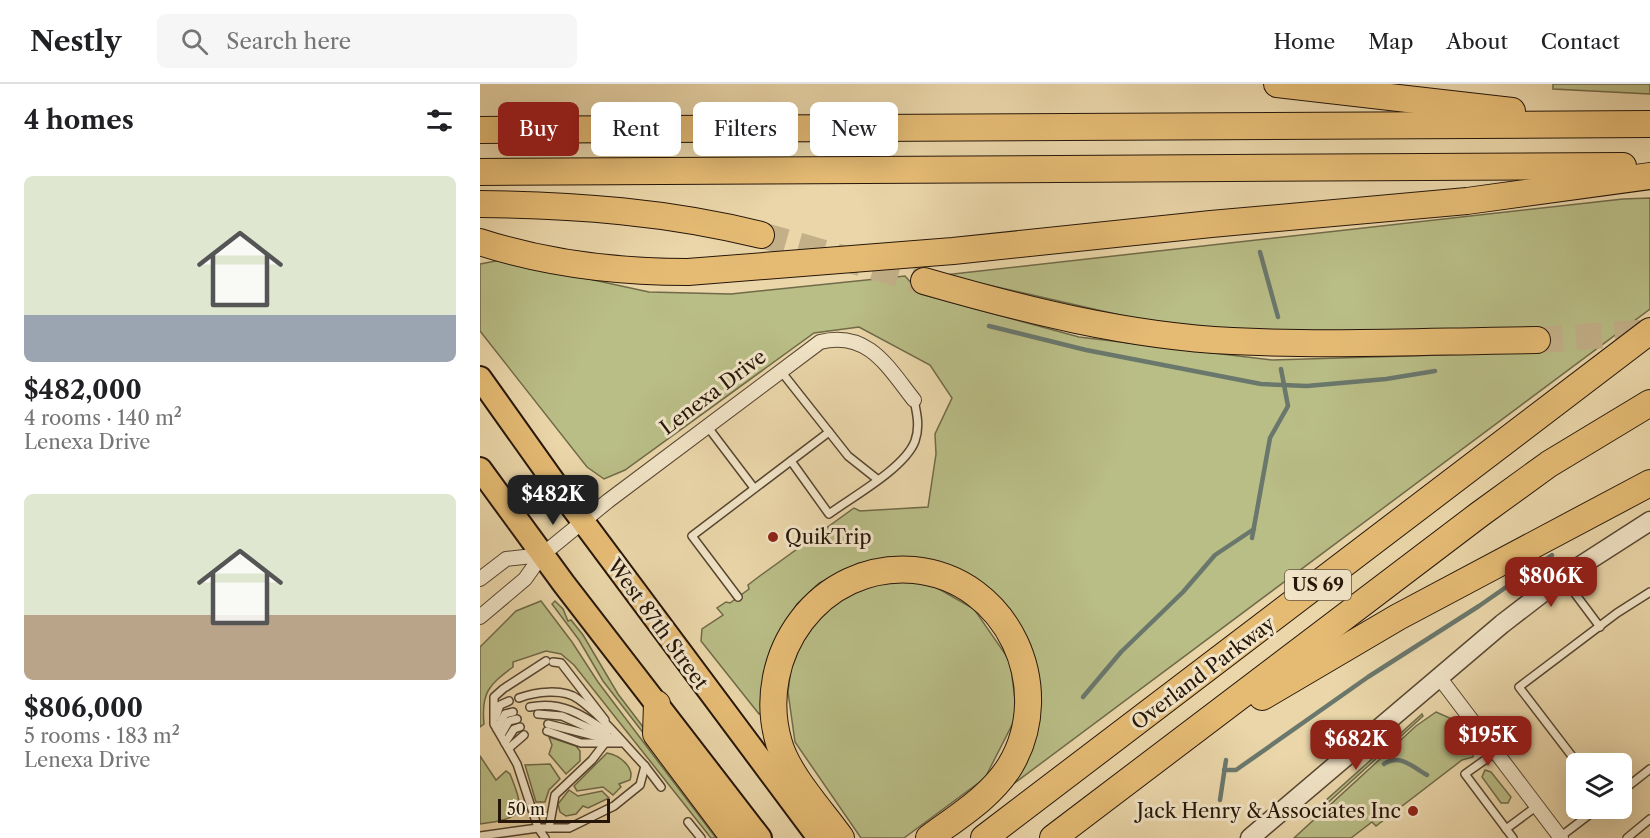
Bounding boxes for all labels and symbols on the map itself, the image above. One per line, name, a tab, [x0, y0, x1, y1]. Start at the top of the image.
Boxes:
street label: Lenexa Drive	[655, 344, 771, 440]
pin: $482K	[511, 475, 595, 526]
place label: QuikTrip	[785, 525, 872, 549]
marker: QuikTrip	[766, 530, 780, 544]
street label: West 87th Street	[602, 553, 713, 694]
pin: $806K	[1509, 557, 1593, 608]
road number: US 69	[1285, 570, 1351, 600]
street label: Overland Parkway	[1127, 611, 1280, 735]
pin: $195K	[1446, 716, 1530, 767]
pin: $682K	[1314, 720, 1398, 771]
scale bar	[498, 796, 610, 824]
place label: Jack Henry & Associates Inc	[1134, 799, 1401, 823]
marker: Jack Henry & Associates Inc	[1406, 804, 1420, 818]

